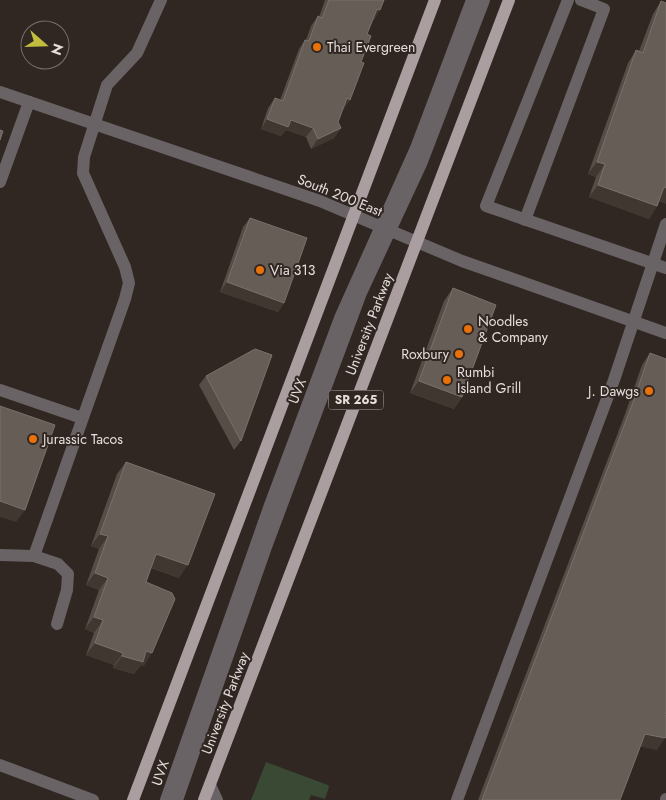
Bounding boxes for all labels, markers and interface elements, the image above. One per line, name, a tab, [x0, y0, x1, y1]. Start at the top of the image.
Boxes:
north arrow	[20, 20, 70, 70]
place label: Thai Evergreen	[327, 37, 415, 57]
text: N	[46, 41, 69, 58]
marker: Thai Evergreen	[311, 41, 323, 53]
street label: South 200 East	[295, 169, 386, 221]
place label: Via 313	[270, 260, 316, 280]
marker: Via 313	[254, 264, 266, 276]
street label: University Parkway	[340, 269, 398, 378]
place label: Noodles & Company	[478, 311, 549, 347]
marker: Noodles & Company	[462, 323, 474, 335]
place label: Roxbury	[401, 344, 450, 364]
marker: Roxbury	[453, 348, 465, 360]
place label: Rumbi Island Grill	[457, 362, 521, 398]
marker: Rumbi Island Grill	[441, 374, 453, 386]
street label: UVX	[283, 375, 311, 407]
place label: J. Dawgs	[586, 381, 639, 401]
marker: J. Dawgs	[643, 385, 655, 397]
road number: SR 265	[328, 390, 384, 410]
place label: Jurassic Tacos	[41, 429, 123, 449]
marker: Jurassic Tacos	[27, 433, 39, 445]
street label: University Parkway	[196, 648, 254, 757]
street label: UVX	[146, 757, 174, 788]

